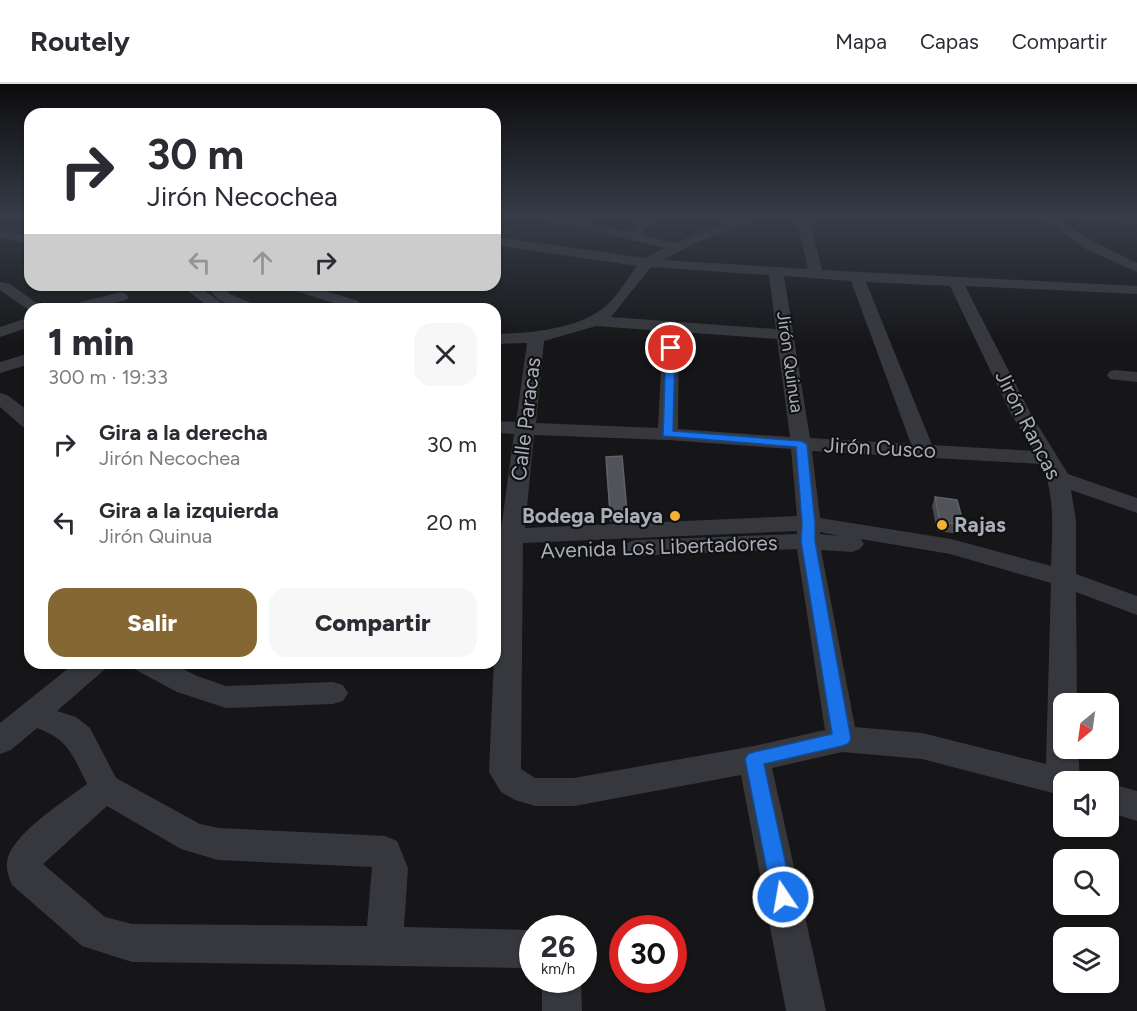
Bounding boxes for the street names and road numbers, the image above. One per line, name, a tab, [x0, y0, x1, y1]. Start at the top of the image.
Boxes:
street label: Jirón Quinua	[772, 310, 808, 414]
street label: Calle Paracas	[506, 356, 545, 482]
street label: Jirón Rancas	[990, 366, 1067, 484]
street label: Jirón Cusco	[823, 432, 937, 463]
street label: Avenida Los Libertadores	[540, 530, 778, 563]

